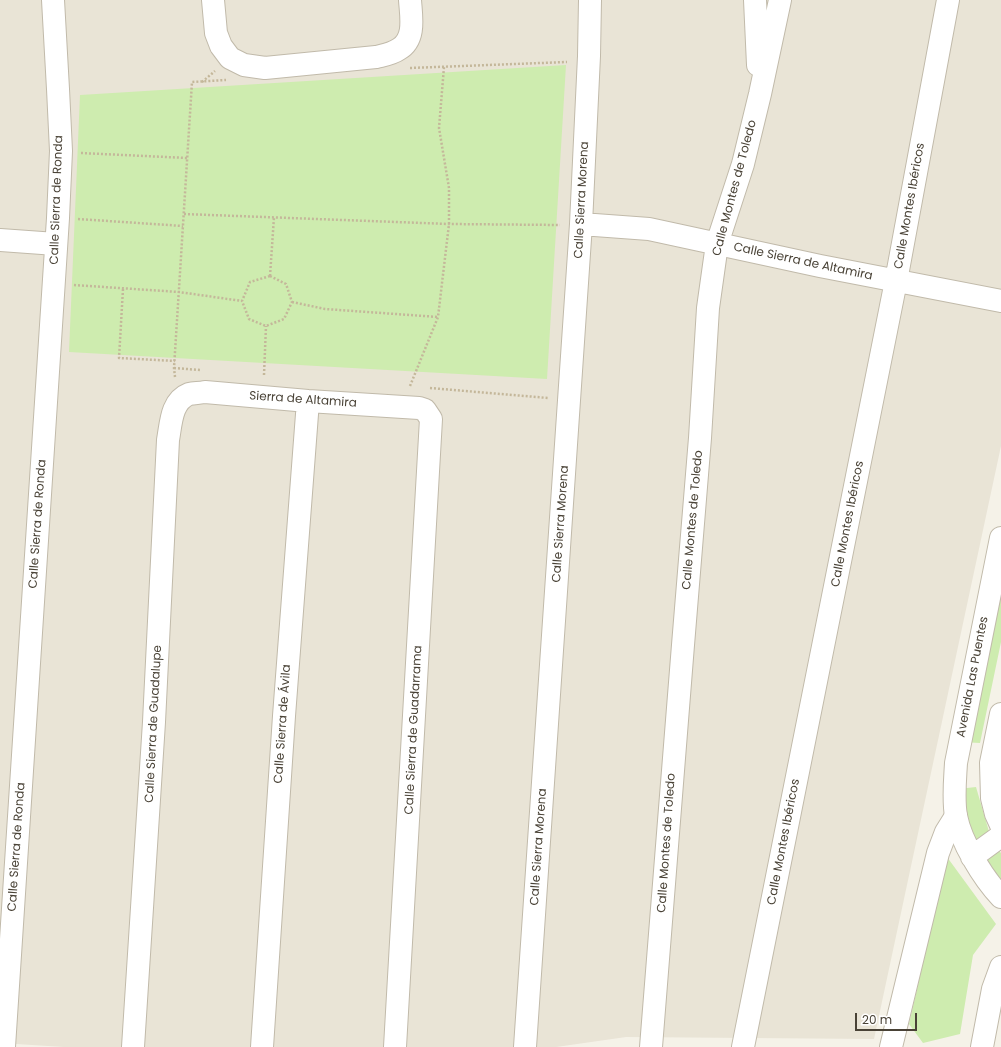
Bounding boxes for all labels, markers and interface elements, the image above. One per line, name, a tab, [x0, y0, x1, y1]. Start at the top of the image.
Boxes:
street label: Calle Montes de Toledo	[710, 119, 760, 257]
street label: Calle Sierra de Ronda	[48, 135, 66, 265]
street label: Calle Sierra Morena	[572, 141, 592, 259]
street label: Calle Montes Ibéricos	[892, 142, 928, 270]
street label: Calle Sierra de Altamira	[732, 240, 874, 284]
street label: Sierra de Altamira	[249, 389, 357, 411]
street label: Calle Montes de Toledo	[680, 450, 706, 590]
street label: Calle Sierra de Ronda	[26, 459, 50, 589]
street label: Calle Montes Ibéricos	[829, 460, 867, 588]
street label: Calle Sierra Morena	[550, 465, 572, 583]
street label: Avenida Las Puentes	[954, 615, 992, 739]
street label: Calle Sierra de Guadalupe	[143, 645, 165, 803]
street label: Calle Sierra de Guadarrama	[402, 645, 426, 815]
street label: Calle Sierra de Ávila	[272, 664, 294, 784]
street label: Calle Montes de Toledo	[655, 773, 679, 913]
street label: Calle Montes Ibéricos	[765, 778, 803, 906]
street label: Calle Sierra de Ronda	[5, 782, 29, 912]
street label: Calle Sierra Morena	[528, 788, 550, 906]
scale bar	[857, 1005, 919, 1031]
text: 20 m	[862, 1011, 892, 1028]

